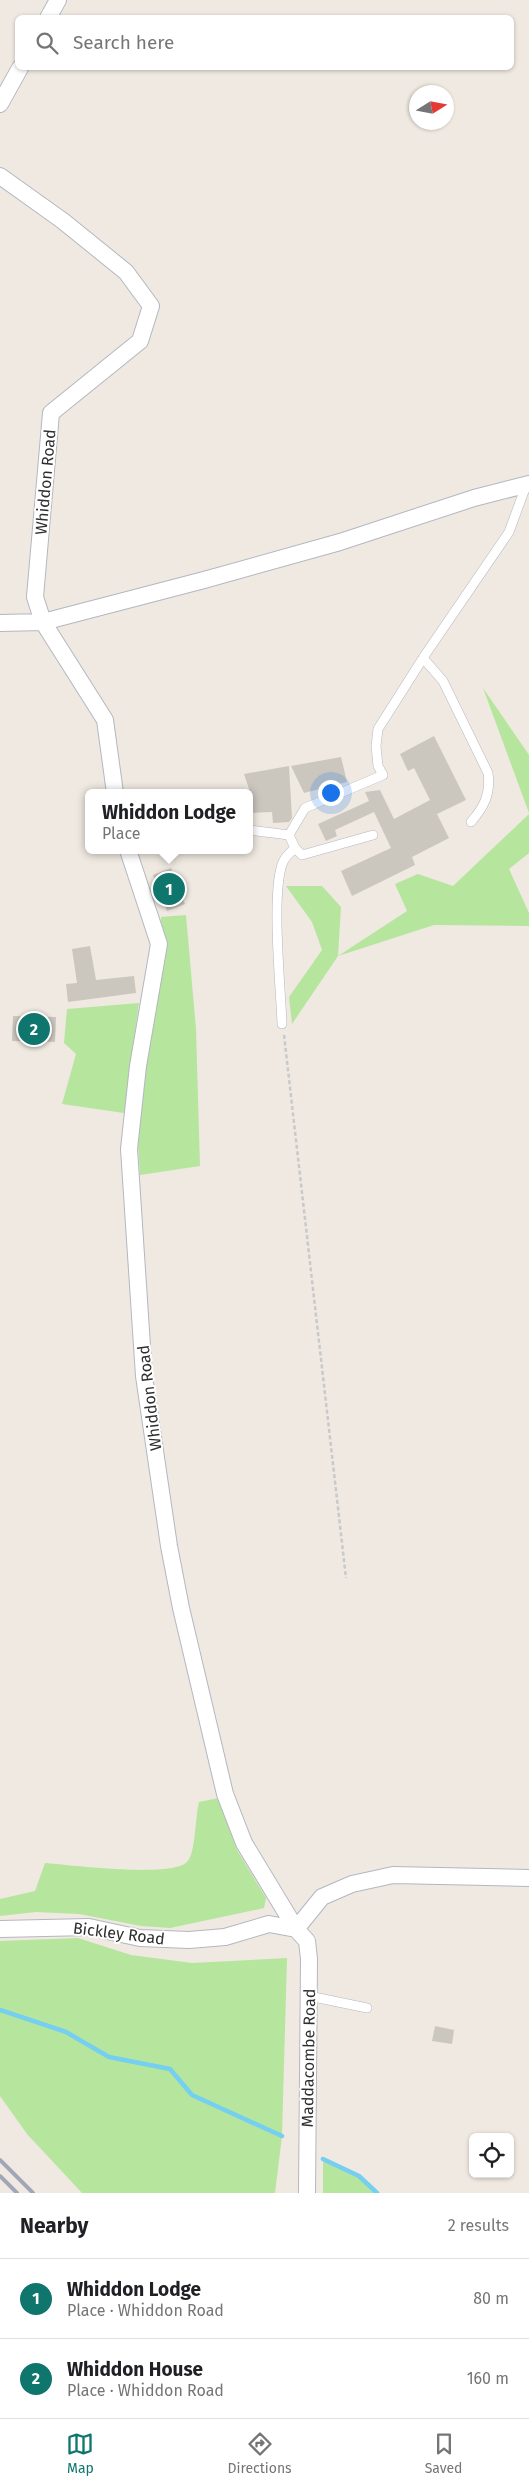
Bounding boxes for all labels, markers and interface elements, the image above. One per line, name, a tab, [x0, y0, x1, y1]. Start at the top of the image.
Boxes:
search box	[15, 15, 514, 70]
icon: search	[33, 29, 61, 57]
text: Search here	[73, 31, 174, 54]
north arrow	[409, 85, 454, 130]
street label: Whiddon Road	[31, 428, 60, 536]
your location	[318, 780, 344, 806]
popup	[85, 789, 253, 854]
text: Whiddon Lodge	[102, 801, 236, 824]
text: Place	[102, 824, 140, 843]
pin: 1	[153, 870, 185, 908]
pin: 2	[18, 1010, 50, 1048]
street label: Whiddon Road	[134, 1344, 165, 1452]
street label: Bickley Road	[72, 1918, 166, 1949]
street label: Maddacombe Road	[298, 1988, 319, 2128]
map controls	[469, 2133, 514, 2178]
button: locate	[469, 2133, 514, 2178]
text: Nearby	[20, 2213, 88, 2239]
text: 2 results	[448, 2216, 509, 2235]
text: Whiddon Lodge	[67, 2278, 201, 2301]
text: 1	[32, 2289, 40, 2308]
text: 80 m	[473, 2289, 509, 2308]
text: Place · Whiddon Road	[67, 2301, 224, 2320]
text: Whiddon House	[67, 2358, 203, 2381]
text: 2	[32, 2369, 40, 2388]
text: 160 m	[467, 2369, 509, 2388]
text: Place · Whiddon Road	[67, 2381, 224, 2400]
tab: Map	[66, 2430, 94, 2477]
tab: Directions	[227, 2430, 292, 2477]
tab: Saved	[425, 2430, 463, 2477]

